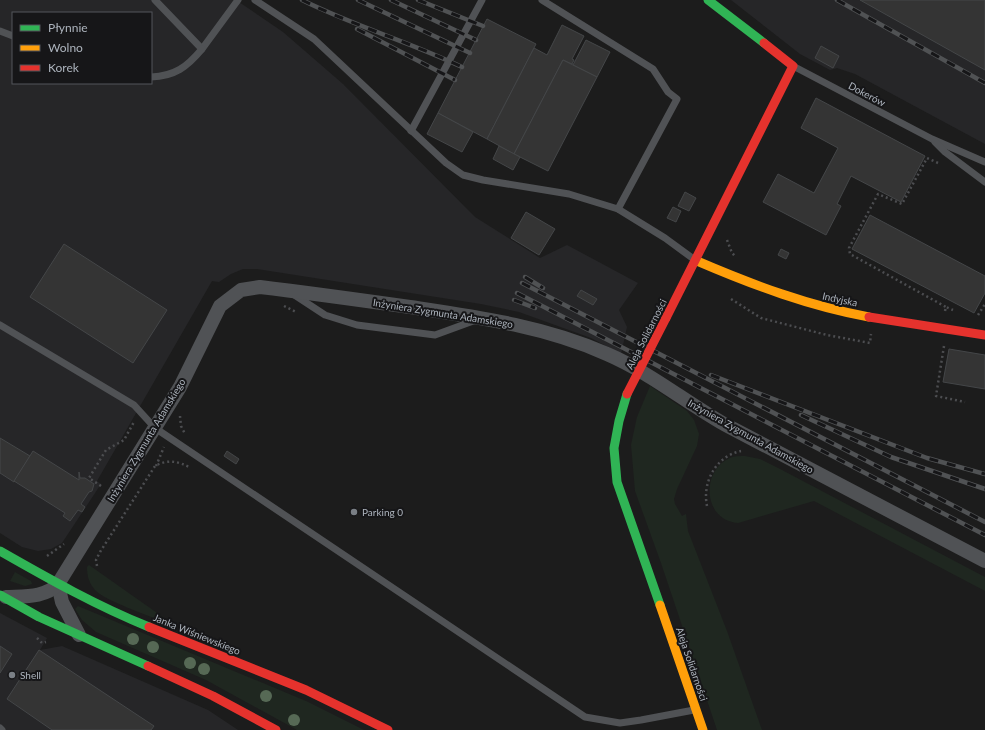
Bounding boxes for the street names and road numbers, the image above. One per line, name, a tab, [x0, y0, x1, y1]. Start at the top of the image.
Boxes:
street label: Dokerów	[846, 79, 888, 109]
street label: Indyjska	[821, 289, 859, 309]
street label: Inżyniera Zygmunta Adamskiego	[372, 296, 514, 330]
street label: Aleja Solidarności	[623, 297, 669, 371]
street label: Inżyniera Zygmunta Adamskiego	[104, 376, 188, 504]
street label: Inżyniera Zygmunta Adamskiego	[686, 396, 816, 476]
street label: Janka Wiśniewskiego	[152, 611, 243, 657]
street label: Aleja Solidarności	[674, 626, 710, 702]

